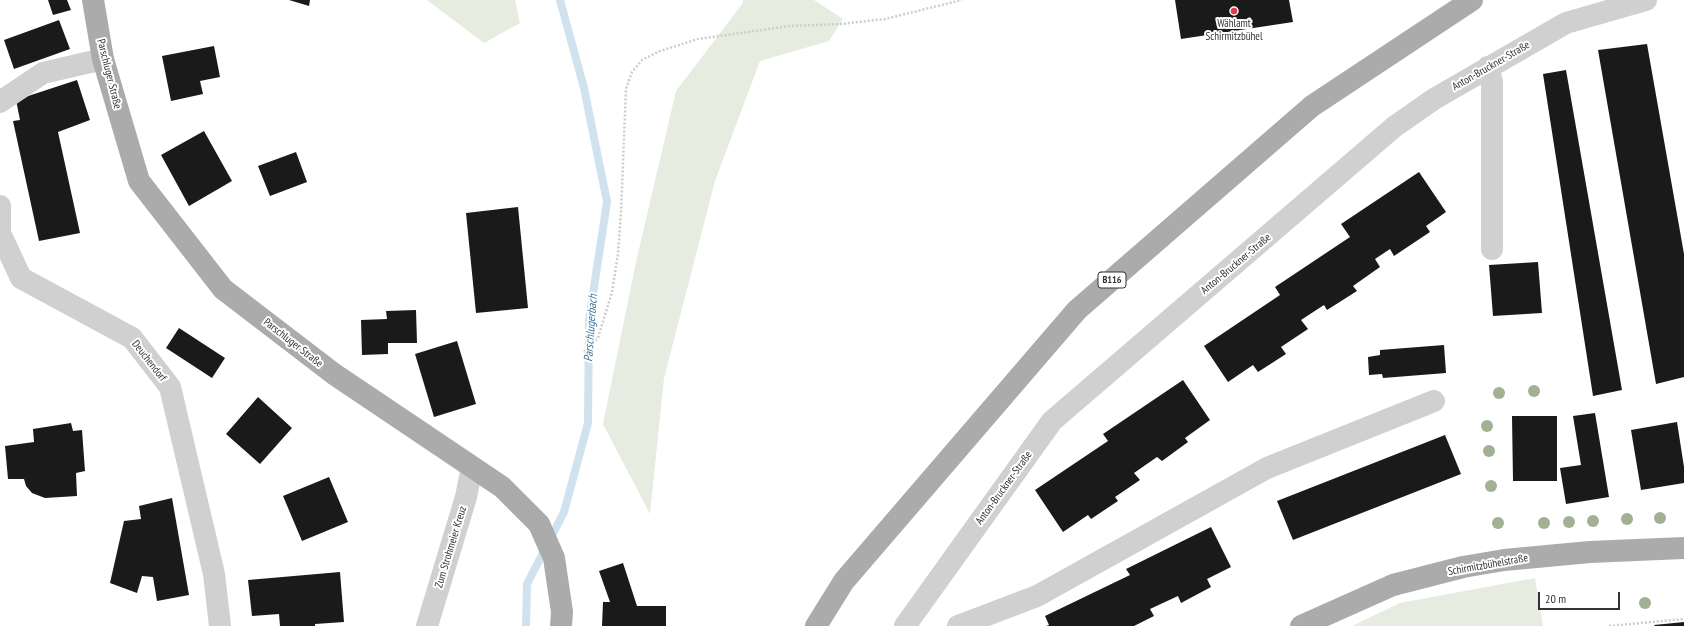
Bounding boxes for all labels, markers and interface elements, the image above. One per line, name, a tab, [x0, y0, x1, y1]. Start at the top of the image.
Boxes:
marker: Wählamt Schirmitzbühel	[1229, 6, 1239, 16]
place label: Wählamt Schirmitzbühel	[1206, 17, 1262, 43]
street label: Parschluger Straße	[94, 38, 124, 110]
street label: Anton-Bruckner-Straße	[1450, 38, 1532, 94]
street label: Anton-Bruckner-Straße	[1198, 231, 1274, 297]
road number: B116	[1098, 272, 1126, 288]
water label: Parschlugerbach	[581, 294, 601, 362]
street label: Parschluger Straße	[261, 316, 325, 370]
street label: Deuchendorf	[129, 338, 169, 384]
street label: Anton-Bruckner-Straße	[973, 449, 1035, 527]
street label: Zum Strohmeier Kreuz	[432, 505, 470, 589]
street label: Schirmitzbühelstraße	[1447, 551, 1529, 579]
scale bar	[1540, 584, 1622, 610]
text: 20 m	[1545, 591, 1566, 606]

